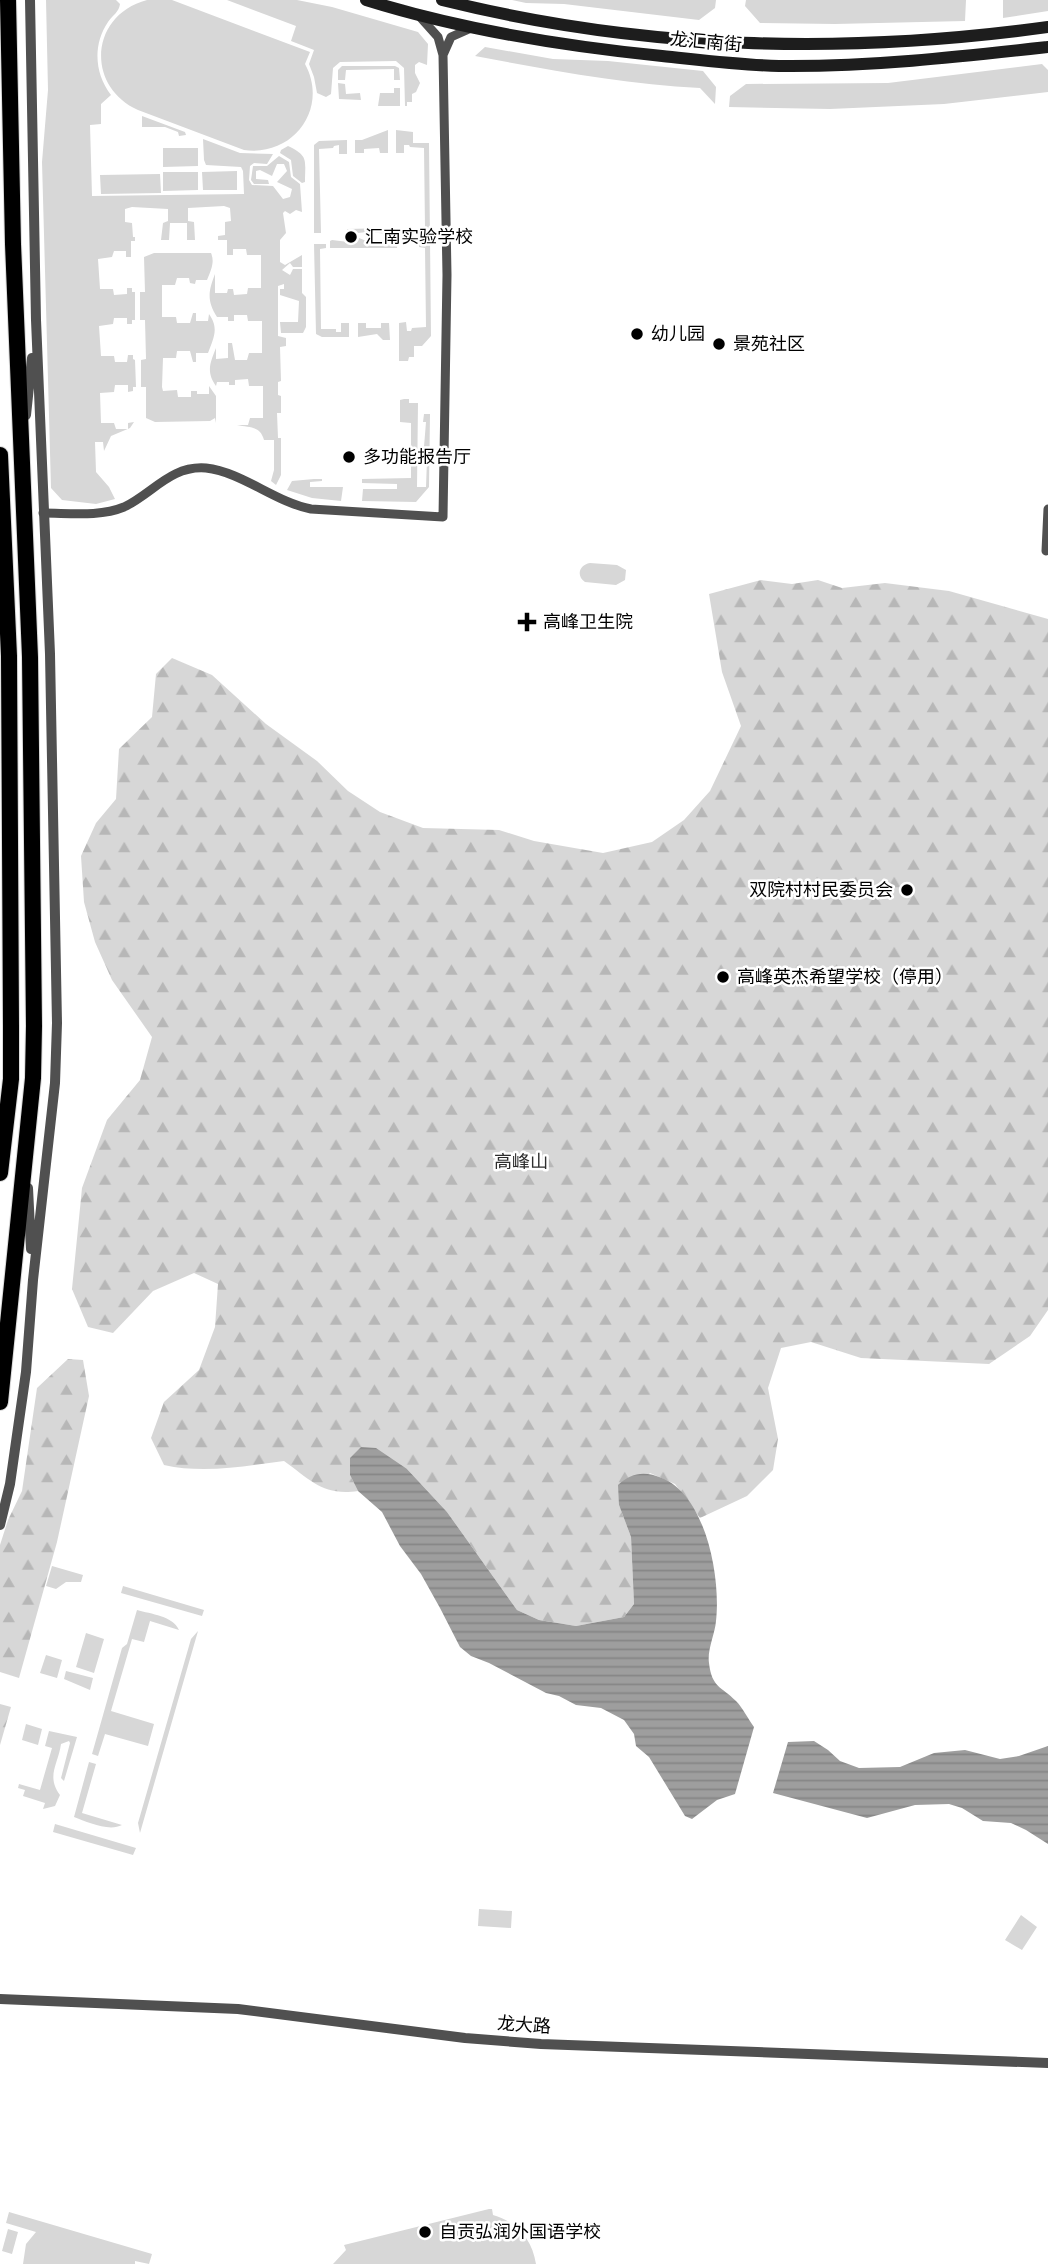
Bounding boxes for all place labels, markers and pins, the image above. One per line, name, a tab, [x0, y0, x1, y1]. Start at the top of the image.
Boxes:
place label: 汇南实验学校	[365, 226, 473, 248]
marker: 汇南实验学校	[343, 229, 359, 245]
place label: 幼儿园	[651, 323, 705, 345]
marker: 幼儿园	[629, 326, 645, 342]
place label: 景苑社区	[733, 333, 805, 355]
marker: 景苑社区	[711, 336, 727, 352]
place label: 多功能报告厅	[363, 446, 471, 468]
marker: 多功能报告厅	[341, 449, 357, 465]
place label: 高峰卫生院	[543, 611, 633, 633]
marker: 高峰卫生院	[517, 612, 537, 632]
place label: 双院村村民委员会	[749, 879, 893, 901]
marker: 双院村村民委员会	[899, 882, 915, 898]
place label: 高峰英杰希望学校（停用）	[737, 966, 953, 988]
marker: 高峰英杰希望学校（停用）	[715, 969, 731, 985]
place label: 自贡弘润外国语学校	[439, 2221, 601, 2243]
marker: 自贡弘润外国语学校	[417, 2224, 433, 2240]

